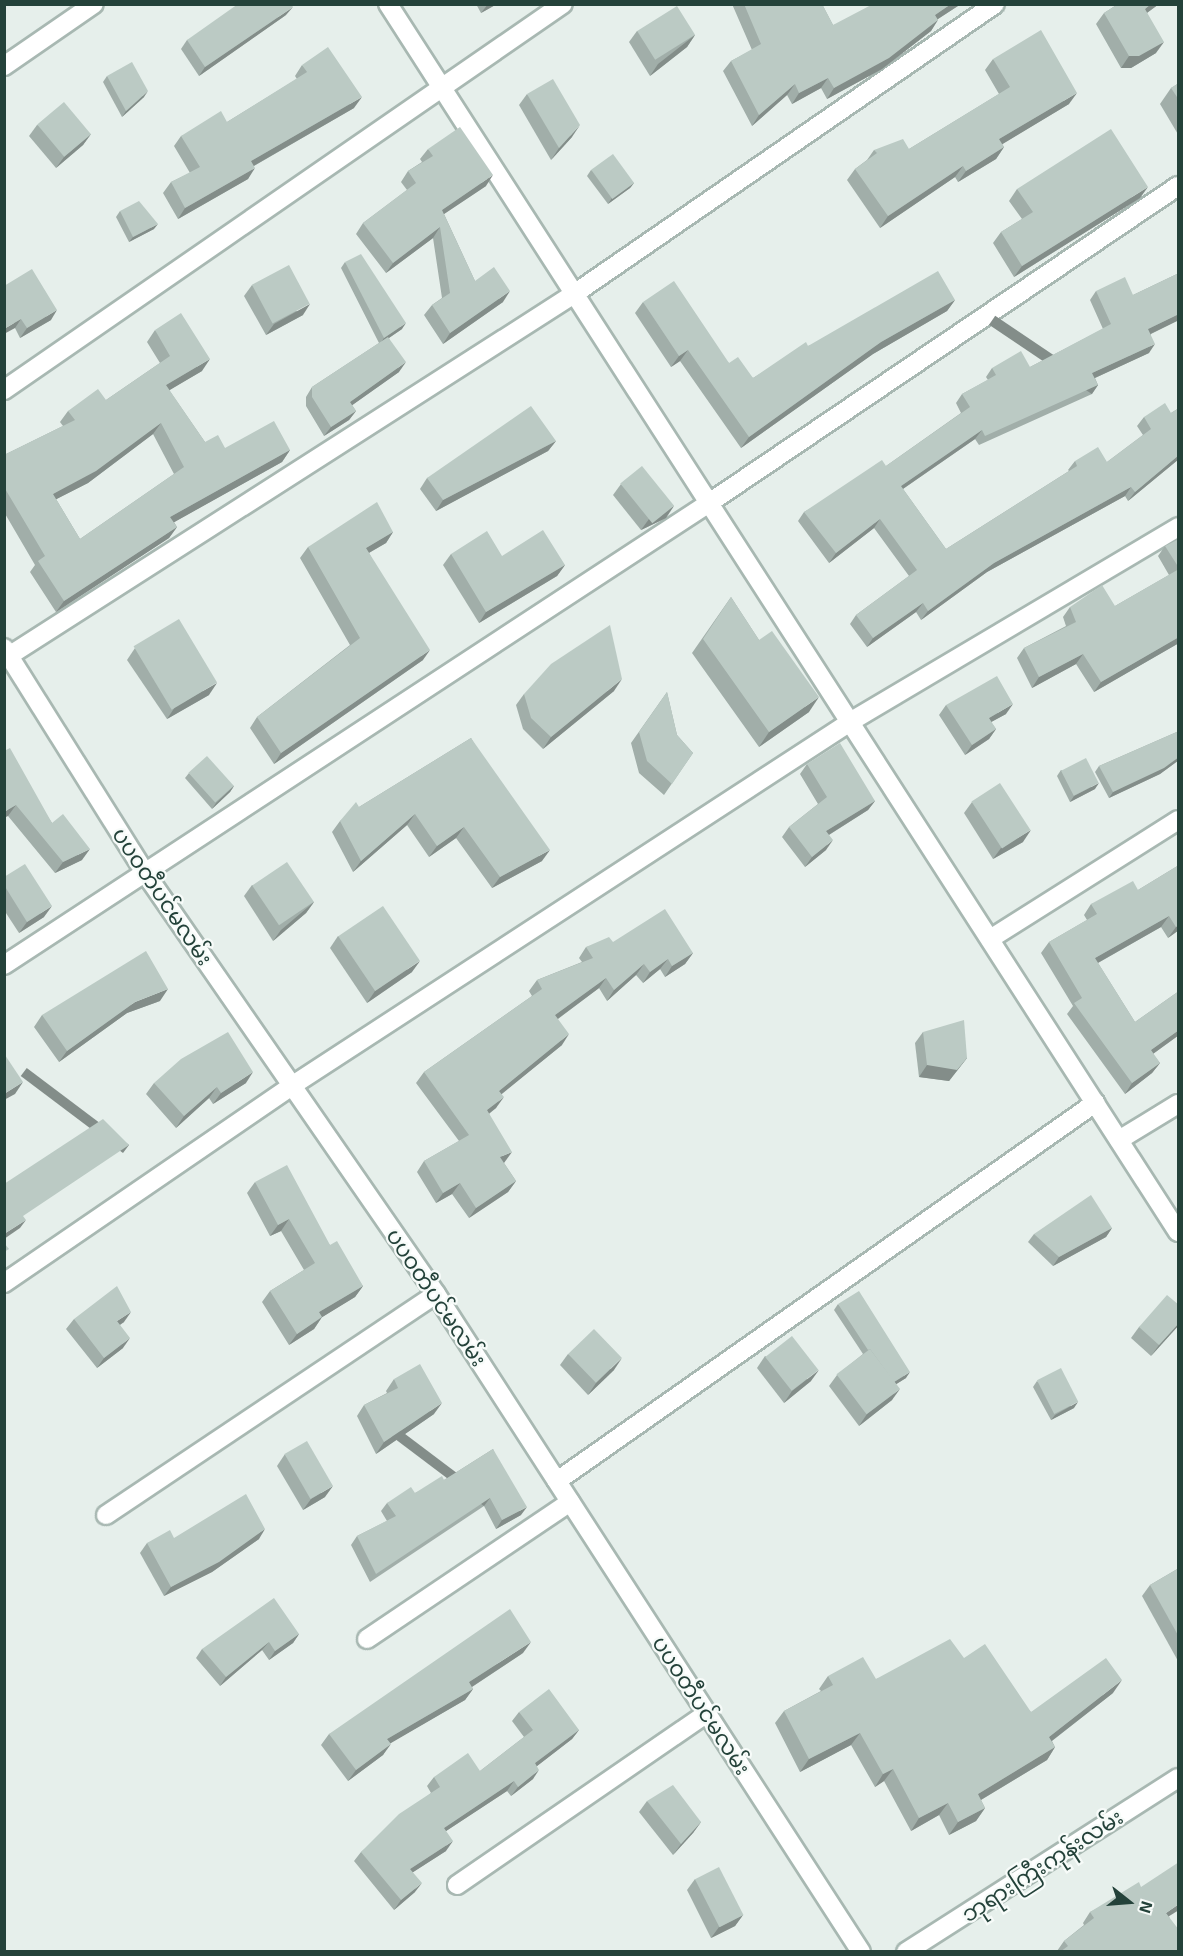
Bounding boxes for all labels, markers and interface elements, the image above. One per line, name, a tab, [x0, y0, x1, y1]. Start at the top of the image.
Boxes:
street label: ပပဝတီပင်မလမ်း	[107, 822, 219, 970]
street label: ပပဝတီပင်မလမ်း	[381, 1223, 493, 1371]
street label: ပပဝတီပင်မလမ်း	[647, 1630, 757, 1780]
street label: ဘုရားကြီးကုန်းလမ်း	[956, 1803, 1128, 1927]
north arrow	[1099, 1872, 1159, 1932]
text: N	[1136, 1899, 1157, 1916]

